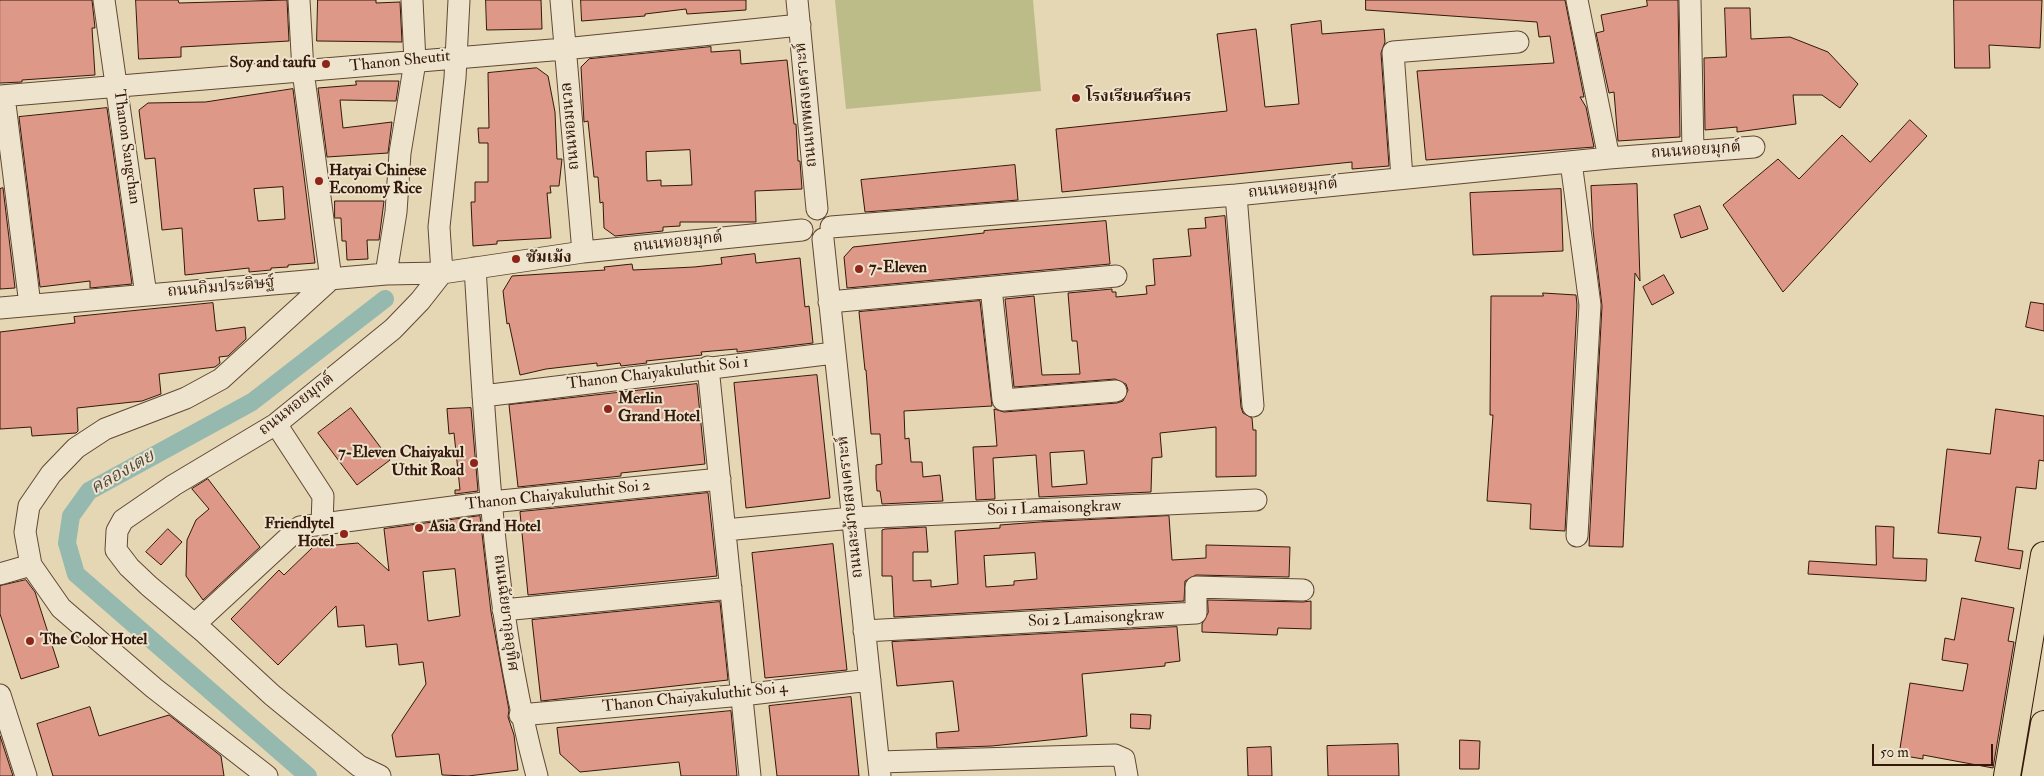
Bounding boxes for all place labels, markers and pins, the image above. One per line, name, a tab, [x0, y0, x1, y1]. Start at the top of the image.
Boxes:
place label: Soy and taufu	[230, 54, 316, 74]
marker: Soy and taufu	[320, 58, 332, 70]
place label: โรงเรียนศรีนคร	[1086, 88, 1191, 108]
marker: โรงเรียนศรีนคร	[1070, 92, 1082, 104]
place label: Hatyai Chinese Economy Rice	[329, 162, 427, 200]
marker: Hatyai Chinese Economy Rice	[313, 175, 325, 187]
place label: ซัมเม้ง	[526, 249, 572, 269]
marker: ซัมเม้ง	[510, 253, 522, 265]
place label: 7-Eleven	[869, 259, 927, 279]
marker: 7-Eleven	[853, 263, 865, 275]
place label: Merlin Grand Hotel	[618, 390, 700, 428]
marker: Merlin Grand Hotel	[602, 403, 614, 415]
place label: 7-Eleven Chaiyakul Uthit Road	[338, 444, 464, 482]
marker: 7-Eleven Chaiyakul Uthit Road	[468, 457, 480, 469]
place label: Friendlytel Hotel	[264, 515, 334, 553]
place label: Asia Grand Hotel	[429, 518, 541, 538]
marker: Asia Grand Hotel	[413, 522, 425, 534]
marker: Friendlytel Hotel	[338, 528, 350, 540]
place label: The Color Hotel	[40, 631, 147, 651]
marker: The Color Hotel	[24, 635, 36, 647]

